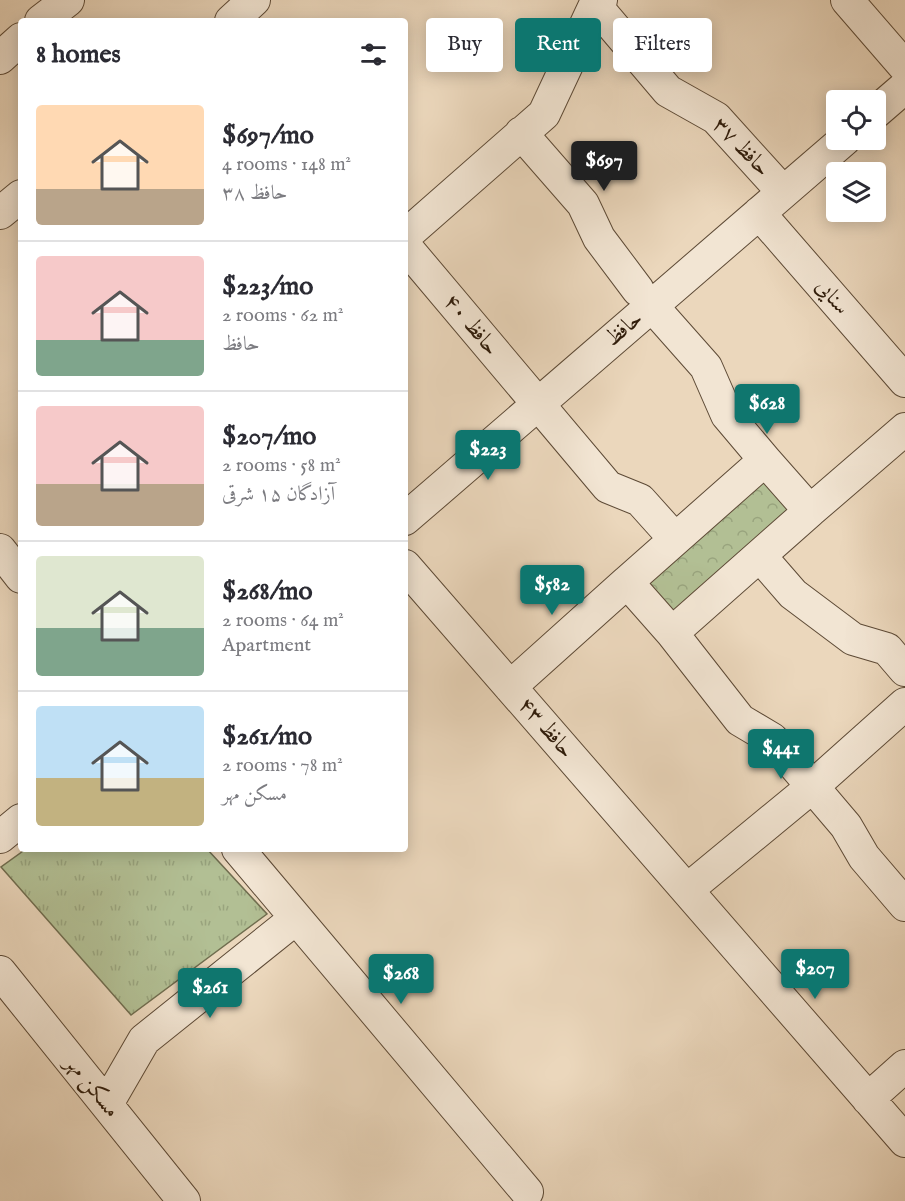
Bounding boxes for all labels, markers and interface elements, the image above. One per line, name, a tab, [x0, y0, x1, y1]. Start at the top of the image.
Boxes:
chip: Buy	[426, 18, 503, 72]
chip: Rent	[515, 18, 601, 72]
chip: Filters	[613, 18, 712, 72]
text: 8 homes	[36, 38, 121, 71]
icon: filters	[357, 38, 390, 71]
map controls	[826, 90, 886, 222]
button: locate	[826, 90, 886, 150]
street label: حافظ ۳۷	[706, 111, 776, 183]
text: $697/mo	[222, 119, 314, 152]
icon: home	[84, 129, 156, 201]
pin: $697	[568, 141, 640, 192]
text: $697	[585, 148, 623, 173]
text: 4 rooms · 148 m²	[222, 152, 351, 177]
button: layers	[826, 162, 886, 222]
text: حافظ ۳۸	[222, 181, 287, 206]
text: $223/mo	[222, 270, 313, 303]
street label: سنایی	[809, 273, 855, 321]
icon: home	[84, 280, 156, 352]
street label: حافظ ۴۰	[437, 288, 505, 362]
text: 2 rooms · 62 m²	[222, 303, 344, 328]
street label: حافظ	[599, 305, 649, 353]
text: حافظ	[222, 332, 260, 357]
pin: $628	[731, 384, 803, 435]
text: $628	[749, 391, 785, 416]
text: $207/mo	[222, 420, 316, 453]
icon: home	[84, 430, 156, 502]
pin: $223	[452, 430, 524, 481]
text: $223	[469, 437, 507, 462]
text: 2 rooms · 58 m²	[222, 453, 341, 478]
text: آزادگان ۱۵ شرقی	[222, 482, 335, 507]
pin: $582	[516, 565, 588, 616]
text: $582	[534, 572, 570, 597]
text: $268/mo	[222, 575, 313, 608]
icon: home	[84, 580, 156, 652]
text: 2 rooms · 64 m²	[222, 608, 344, 633]
text: Apartment	[222, 633, 311, 658]
street label: حافظ ۴۳	[512, 692, 580, 764]
text: $261/mo	[222, 720, 312, 753]
pin: $441	[745, 729, 817, 780]
icon: home	[84, 730, 156, 802]
text: $441	[762, 736, 800, 761]
text: 2 rooms · 78 m²	[222, 753, 343, 778]
text: مسکن مهر	[222, 782, 287, 807]
pin: $207	[779, 949, 851, 1000]
pin: $268	[365, 954, 437, 1005]
text: $207	[795, 956, 835, 981]
text: $268	[383, 961, 419, 986]
pin: $261	[174, 968, 246, 1019]
text: $261	[192, 975, 228, 1000]
street label: مسکن مهر	[57, 1049, 125, 1124]

